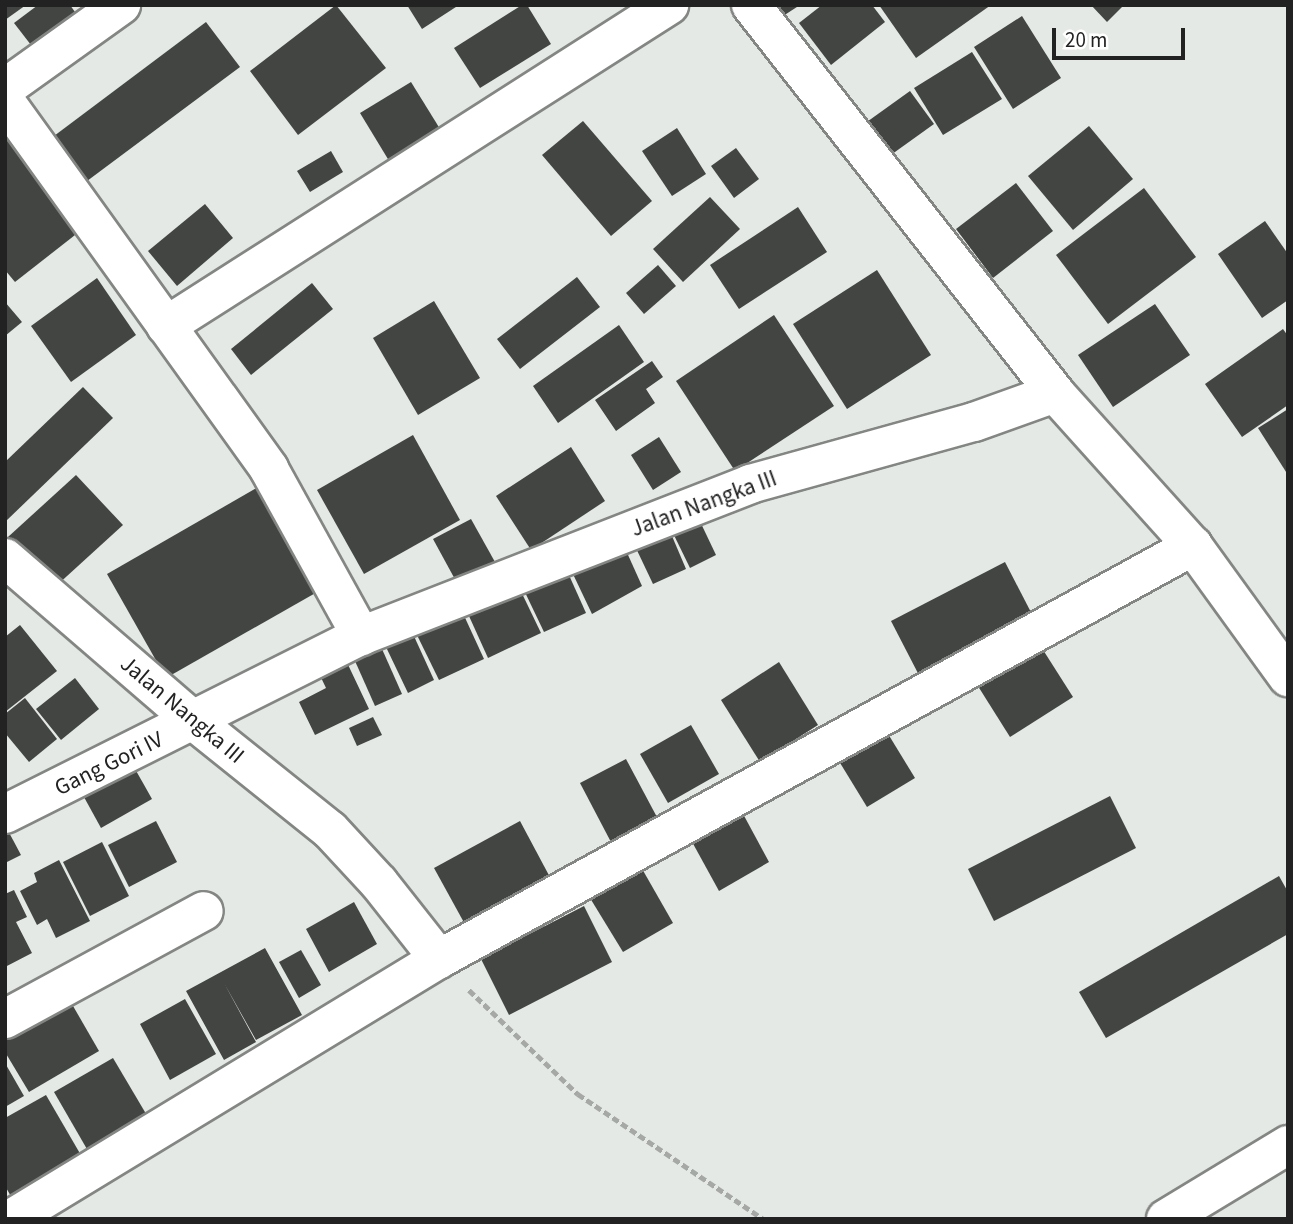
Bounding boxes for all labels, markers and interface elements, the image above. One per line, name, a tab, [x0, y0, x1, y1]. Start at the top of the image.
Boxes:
scale bar	[1055, 14, 1188, 58]
text: 20 m	[1065, 25, 1107, 55]
street label: Jalan Nangka III	[627, 465, 781, 543]
street label: Jalan Nangka III	[114, 650, 250, 770]
street label: Gang Gori IV	[50, 726, 168, 802]

